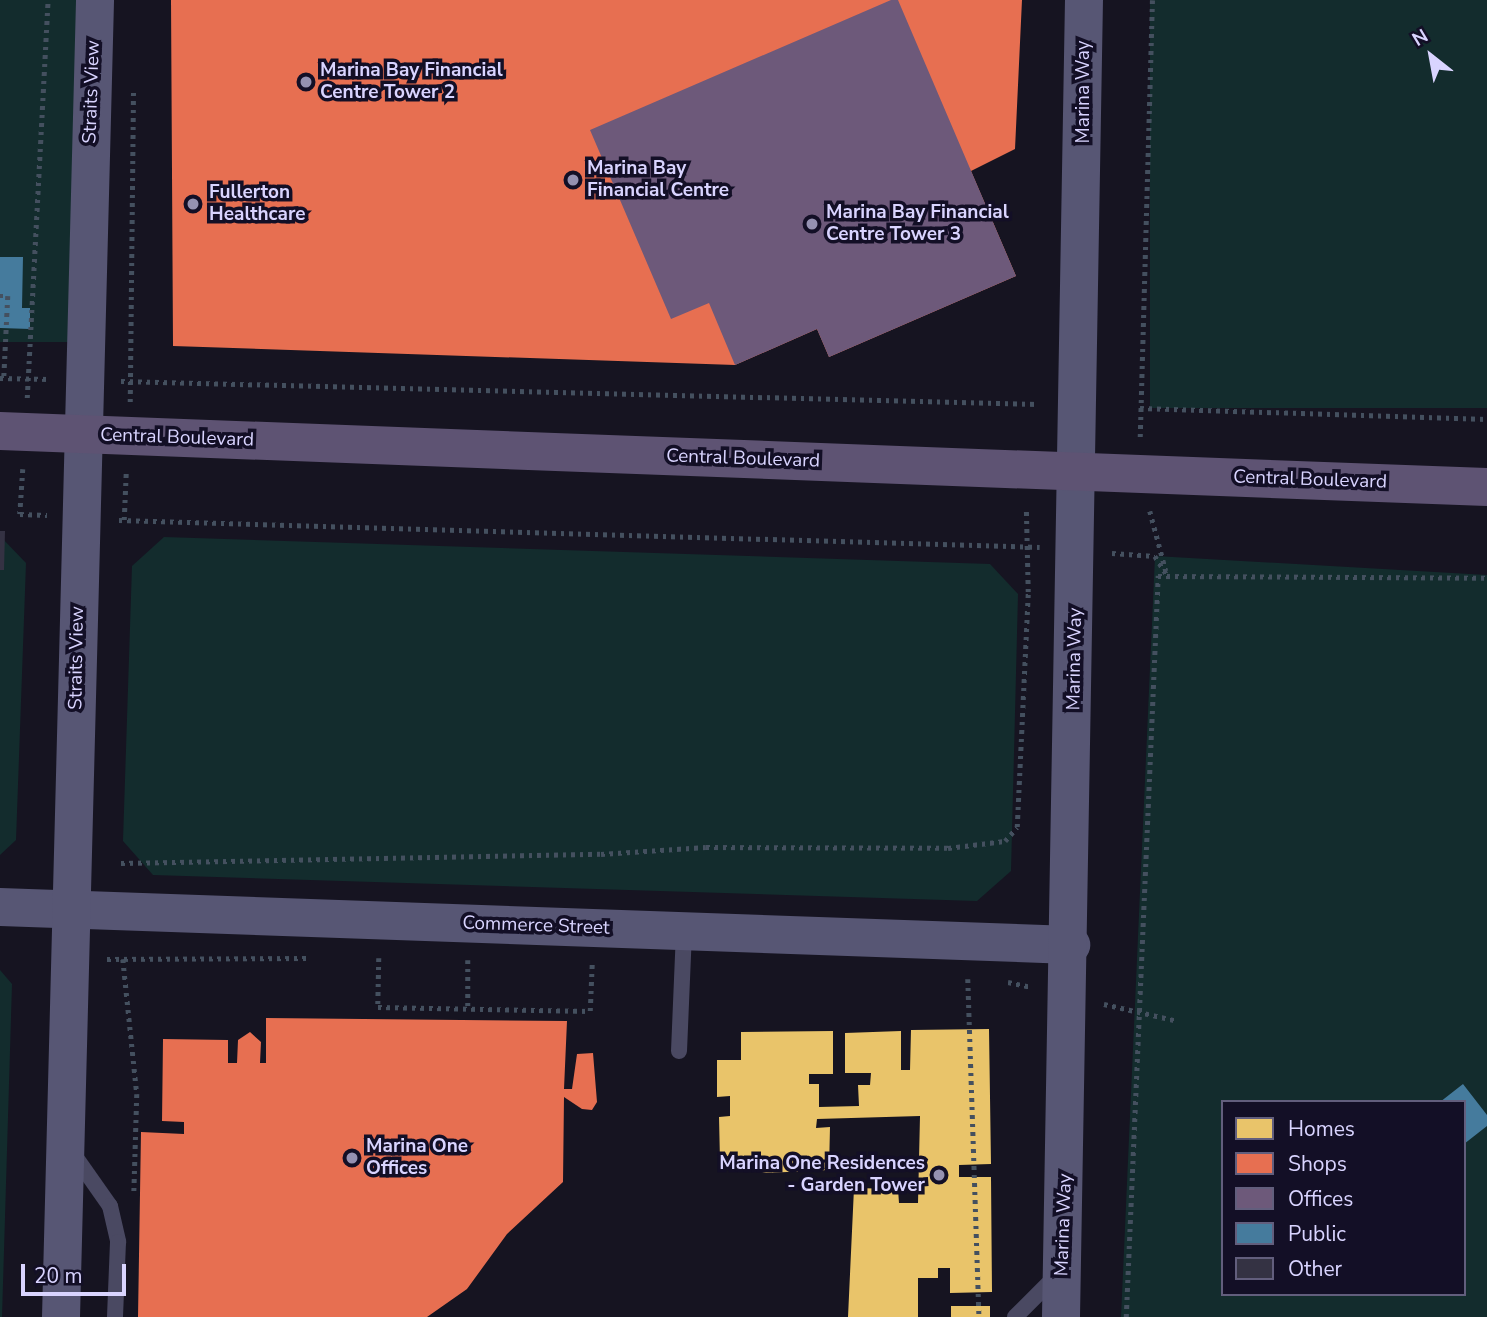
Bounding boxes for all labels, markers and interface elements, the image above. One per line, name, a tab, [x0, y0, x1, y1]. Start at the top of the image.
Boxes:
north arrow	[1396, 21, 1466, 91]
text: N	[1407, 23, 1433, 53]
street label: Straits View	[79, 40, 105, 144]
street label: Marina Way	[1073, 41, 1095, 143]
place label: Marina Bay Financial Centre Tower 2	[320, 60, 503, 104]
marker: Marina Bay Financial Centre Tower 2	[298, 74, 314, 90]
place label: Marina Bay Financial Centre	[587, 158, 729, 202]
marker: Marina Bay Financial Centre	[565, 172, 581, 188]
place label: Fullerton Healthcare	[209, 182, 306, 226]
marker: Fullerton Healthcare	[183, 194, 203, 214]
place label: Marina Bay Financial Centre Tower 3	[826, 202, 1009, 246]
marker: Marina Bay Financial Centre Tower 3	[804, 216, 820, 232]
street label: Central Boulevard	[100, 424, 254, 452]
street label: Central Boulevard	[666, 445, 820, 473]
street label: Central Boulevard	[1233, 466, 1387, 494]
street label: Straits View	[65, 606, 89, 710]
street label: Marina Way	[1063, 607, 1087, 711]
street label: Commerce Street	[462, 912, 610, 940]
legend	[1221, 1100, 1466, 1296]
text: Homes	[1288, 1115, 1355, 1143]
place label: Marina One Offices	[366, 1136, 468, 1180]
marker: Marina One Offices	[344, 1150, 360, 1166]
text: Shops	[1288, 1150, 1347, 1178]
place label: Marina One Residences - Garden Tower	[719, 1153, 925, 1197]
marker: Marina One Residences - Garden Tower	[931, 1167, 947, 1183]
street label: Marina Way	[1051, 1173, 1077, 1277]
text: Offices	[1288, 1185, 1353, 1213]
text: Public	[1288, 1220, 1346, 1248]
scale bar	[24, 1250, 130, 1294]
text: Other	[1288, 1255, 1342, 1283]
text: 20 m	[34, 1262, 83, 1290]

